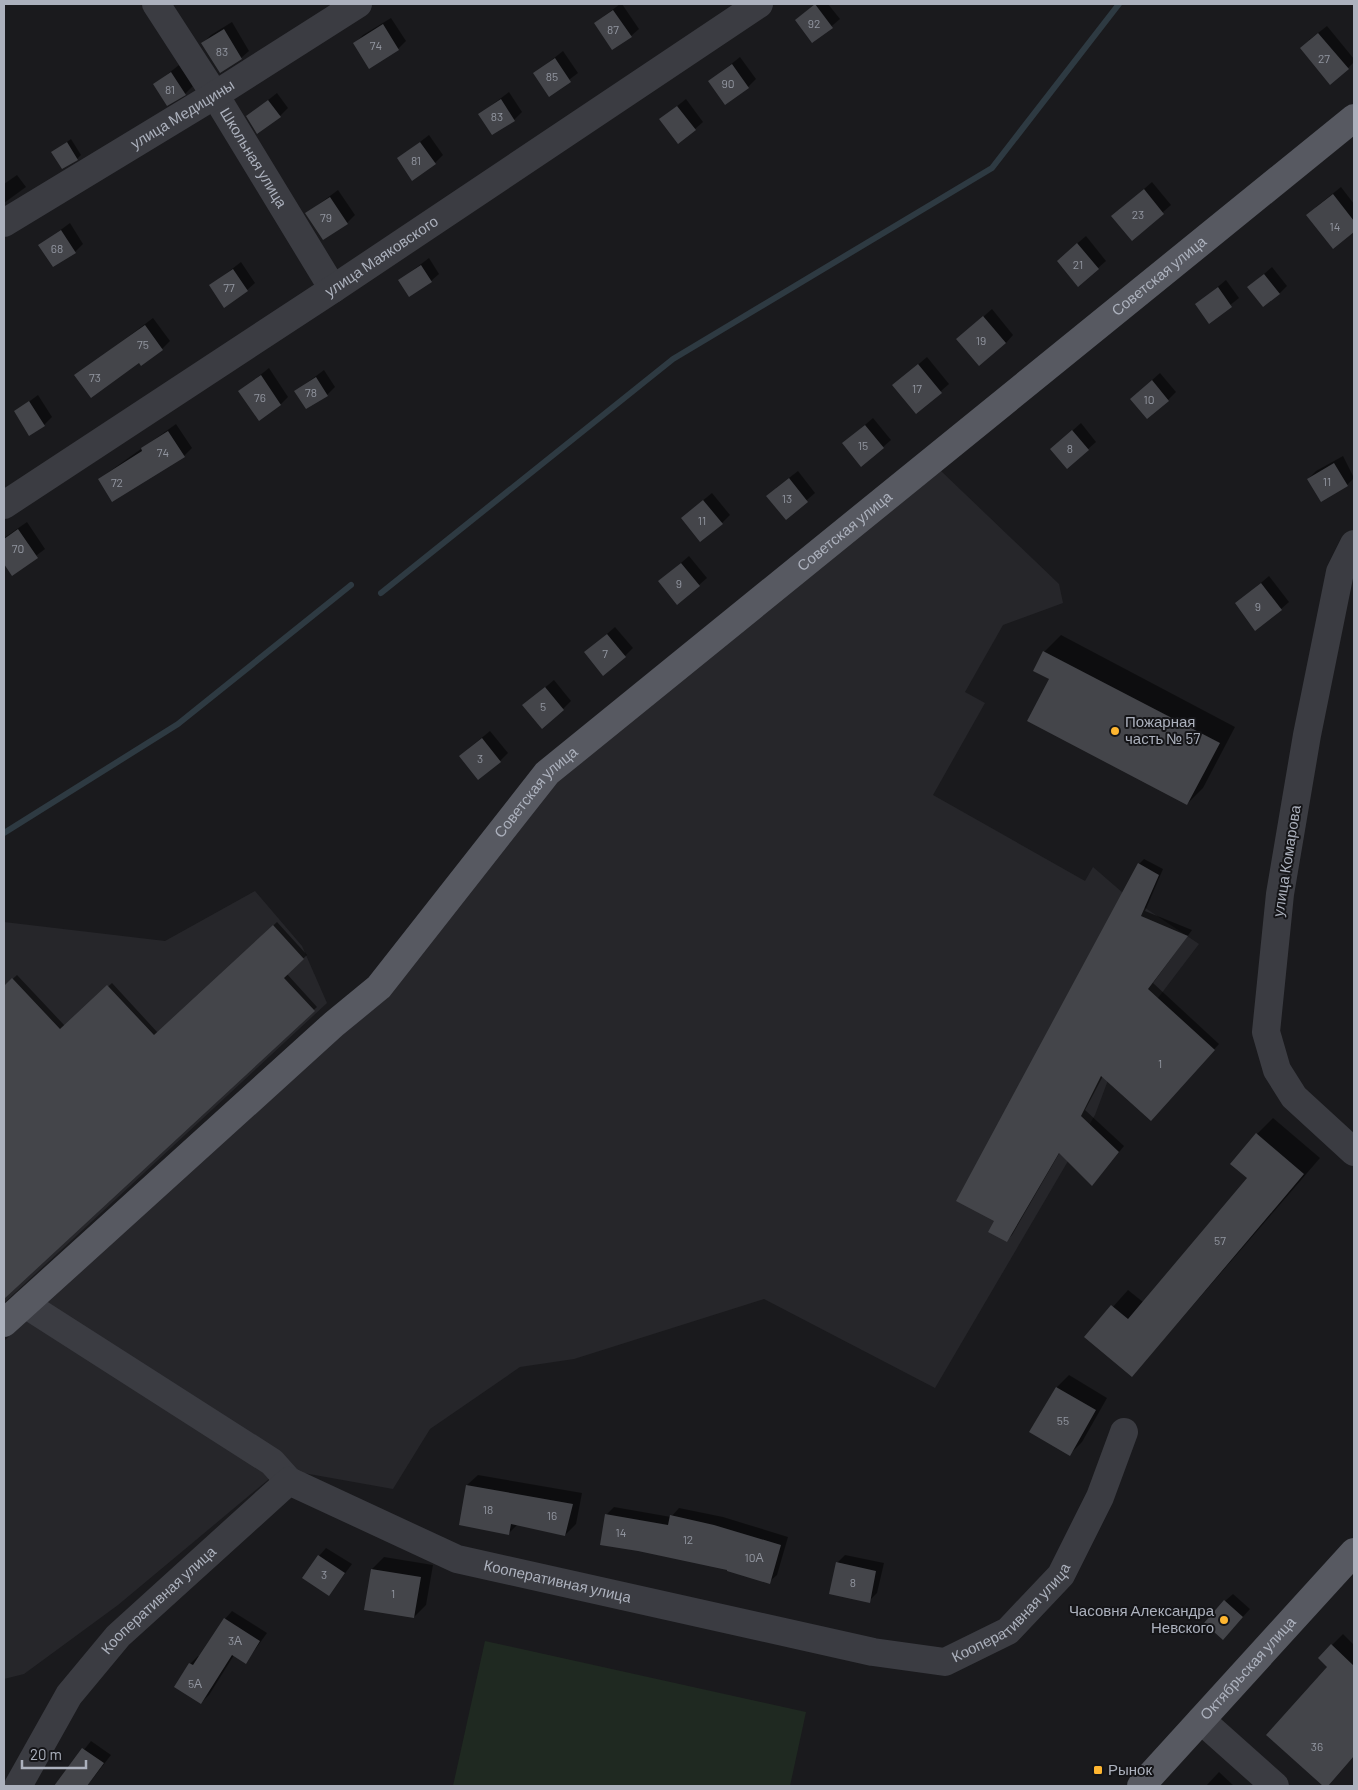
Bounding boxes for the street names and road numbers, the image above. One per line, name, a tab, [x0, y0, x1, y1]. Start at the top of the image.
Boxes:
street label: улица Медицины	[127, 75, 237, 152]
street label: Школьная улица	[217, 104, 292, 211]
street label: улица Маяковского	[321, 211, 441, 300]
street label: Советская улица	[1108, 231, 1210, 319]
street label: Советская улица	[793, 486, 896, 574]
street label: Советская улица	[490, 742, 581, 841]
street label: улица Комарова	[1268, 803, 1304, 918]
street label: Кооперативная улица	[97, 1541, 220, 1657]
street label: Кооперативная улица	[482, 1555, 634, 1606]
street label: Кооперативная улица	[948, 1559, 1074, 1665]
street label: Октябрьская улица	[1196, 1612, 1299, 1723]

